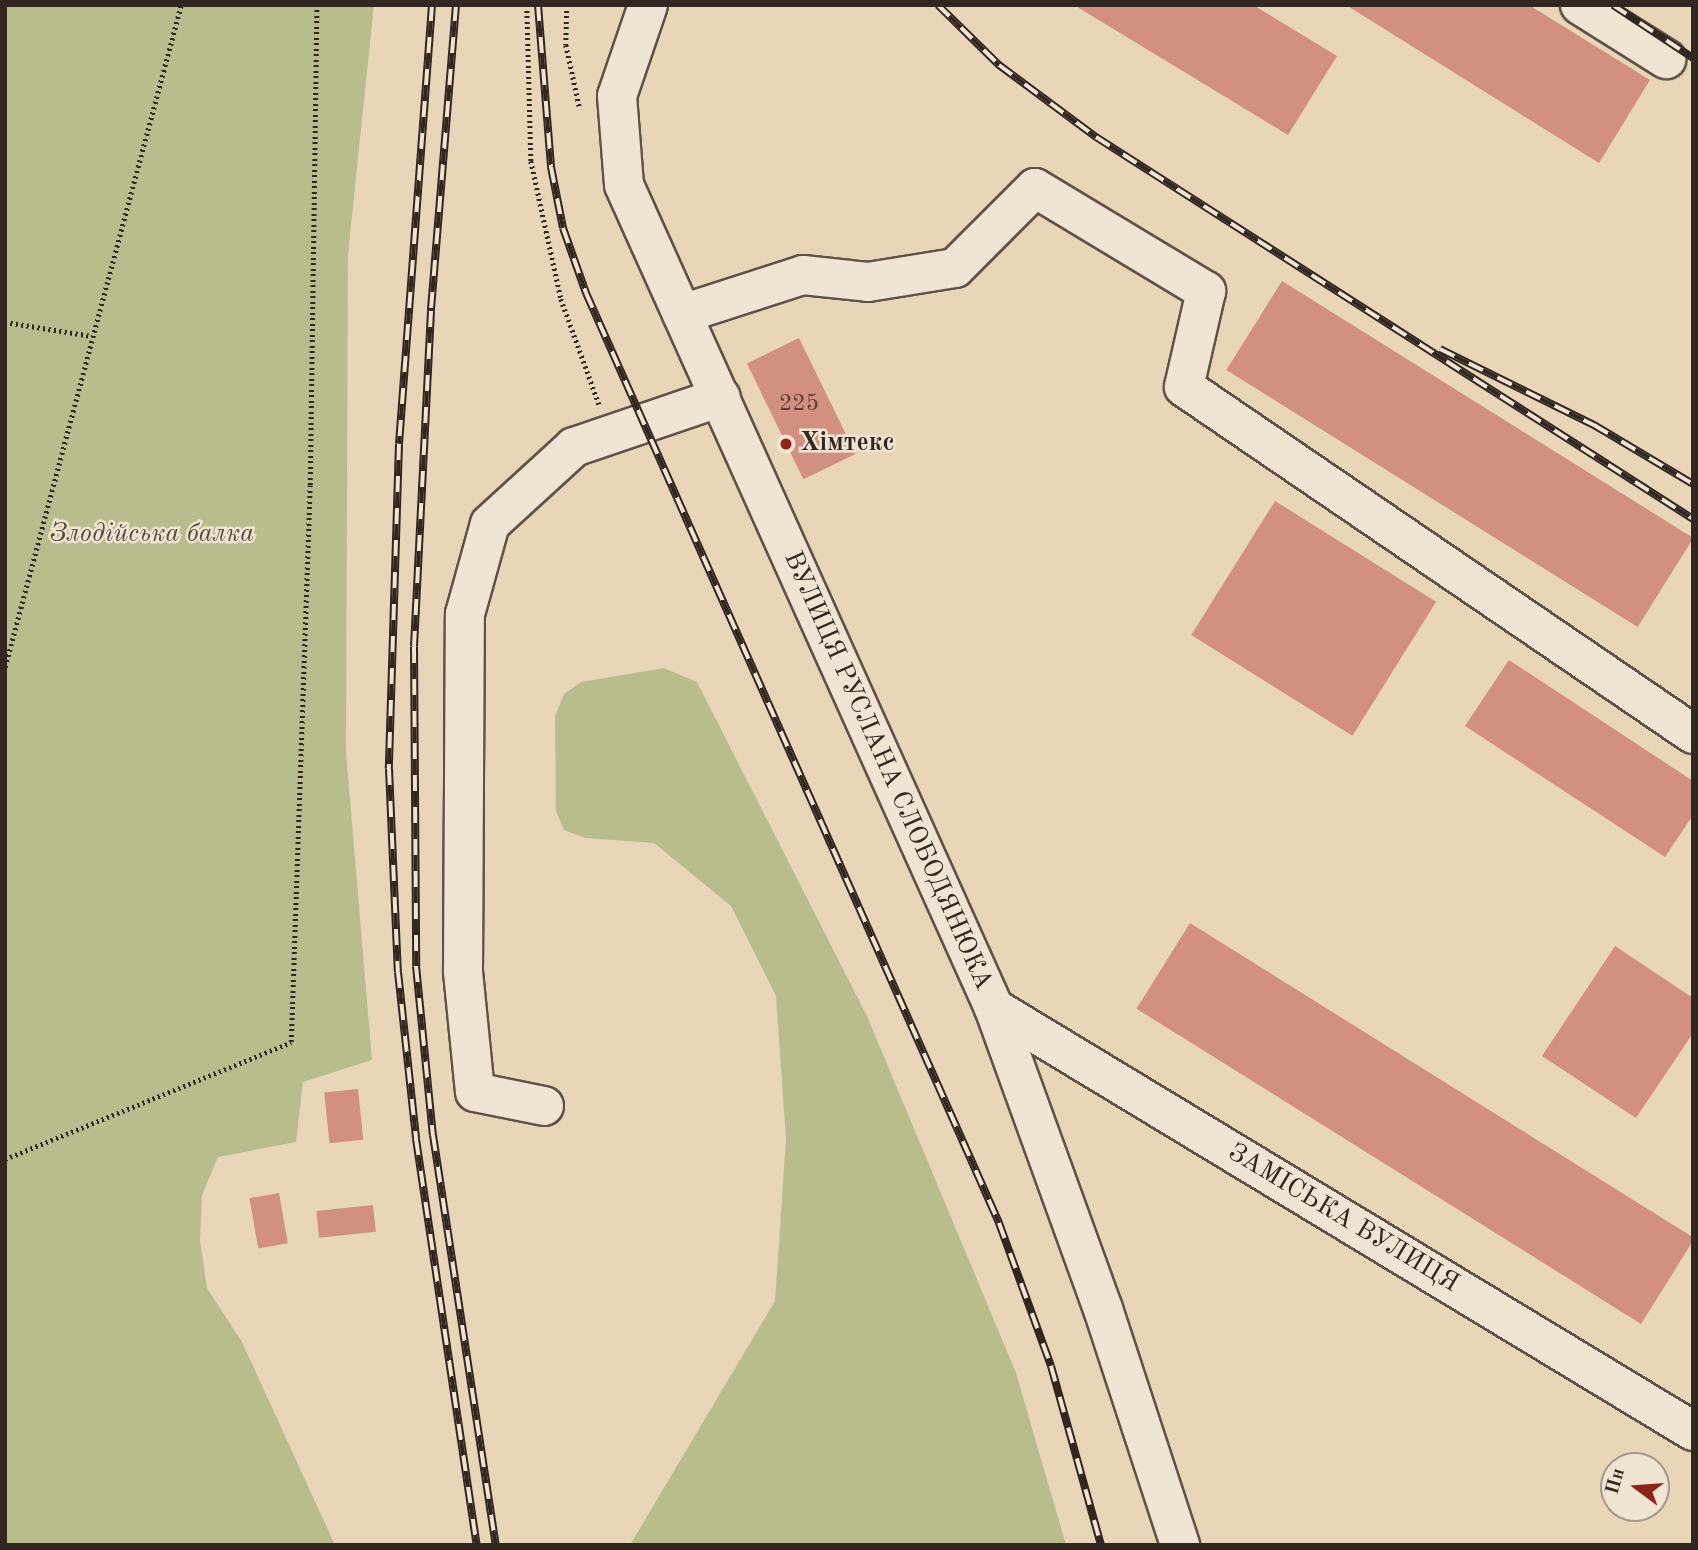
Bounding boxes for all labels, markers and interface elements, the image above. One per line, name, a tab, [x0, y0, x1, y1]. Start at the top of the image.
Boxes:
house number: 225	[779, 390, 819, 418]
place label: Хімтекс	[800, 428, 895, 460]
marker: Хімтекс	[778, 436, 794, 452]
park label: Злодійська балка	[50, 519, 254, 551]
street label: ВУЛИЦЯ РУСЛАНА СЛОБОДЯНЮКА	[776, 547, 998, 995]
street label: ЗАМІСЬКА ВУЛИЦЯ	[1222, 1138, 1464, 1300]
north arrow	[1600, 1452, 1670, 1522]
text: Пн	[1604, 1466, 1629, 1497]

